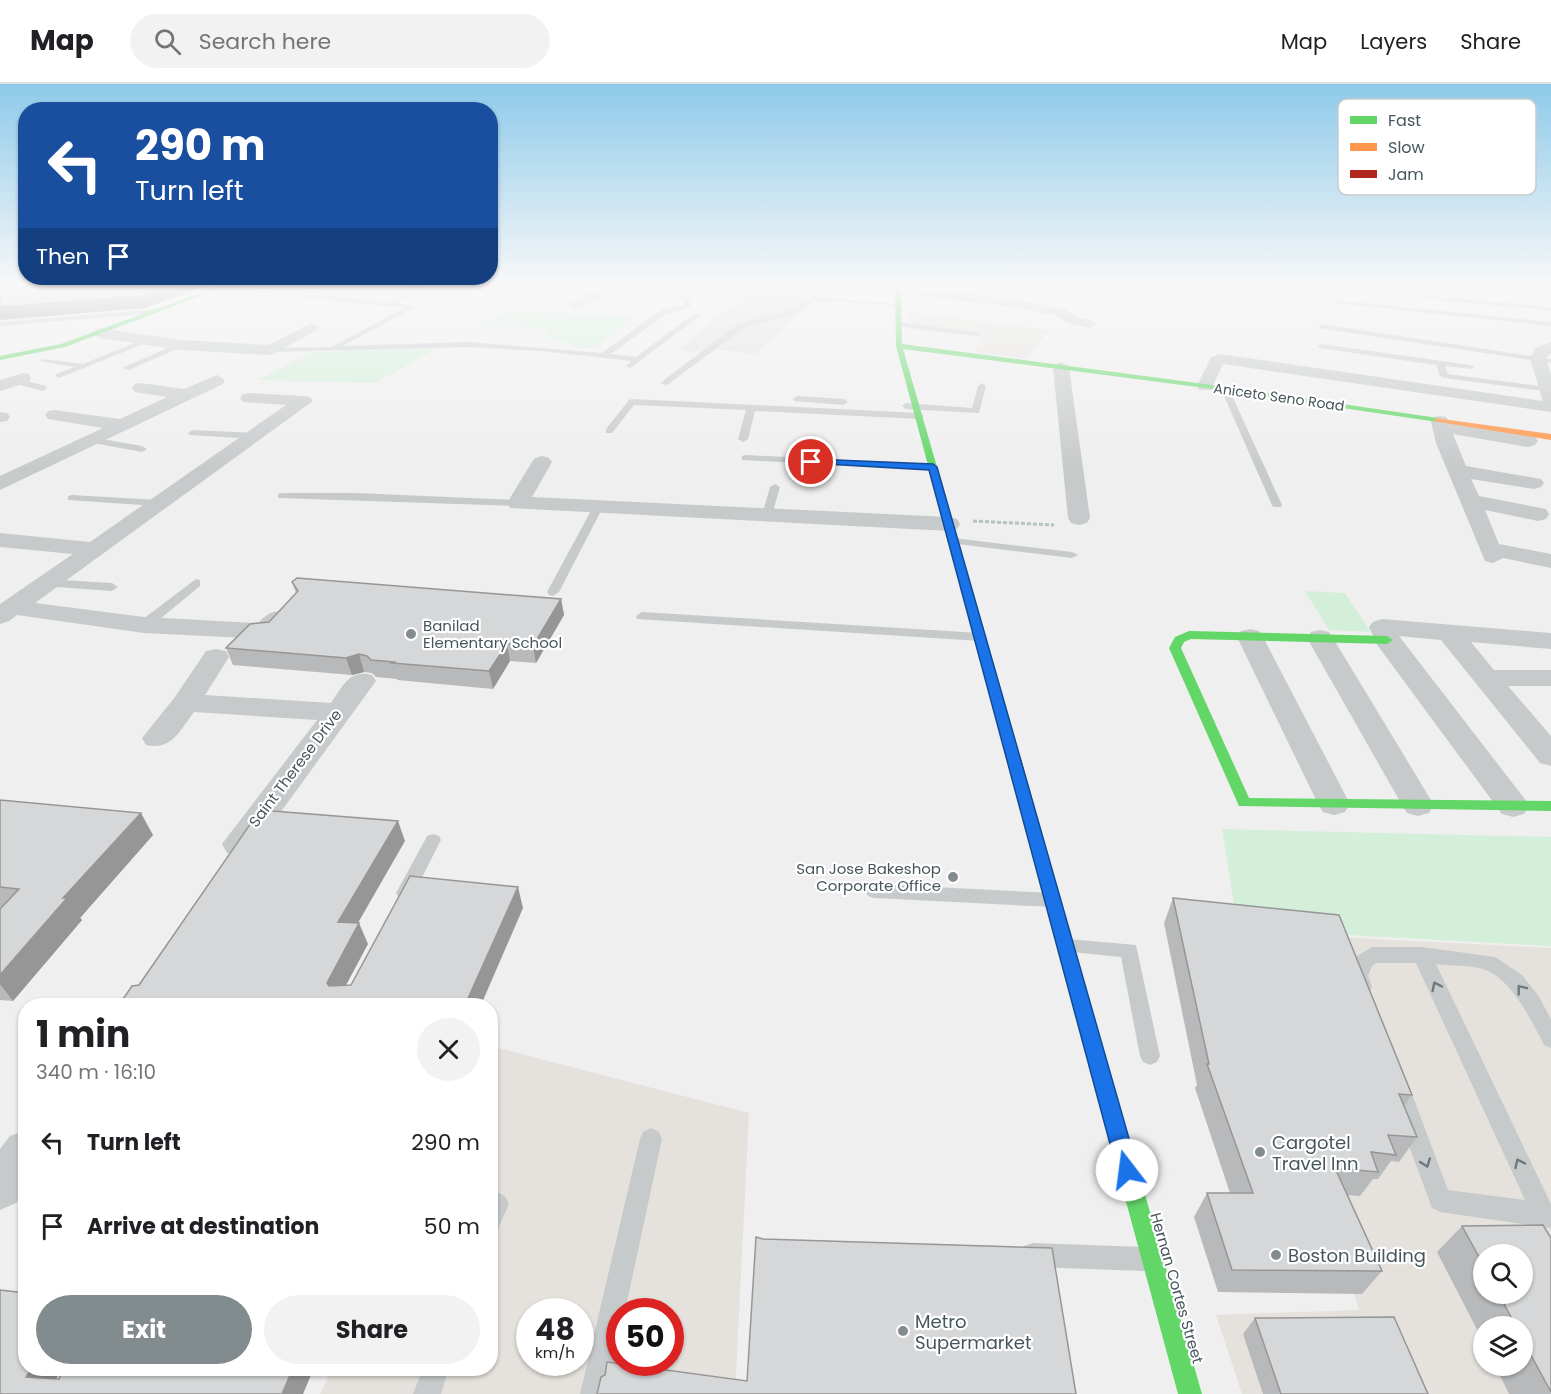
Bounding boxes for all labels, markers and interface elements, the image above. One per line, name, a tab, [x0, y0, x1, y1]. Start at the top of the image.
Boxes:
search box	[130, 14, 550, 68]
text: Map	[30, 21, 94, 60]
icon: search	[151, 25, 184, 58]
text: Search here	[199, 26, 331, 57]
text: Map	[1281, 27, 1327, 56]
text: Layers	[1360, 27, 1427, 56]
text: Share	[1460, 27, 1521, 56]
legend	[1338, 99, 1536, 195]
text: Fast	[1388, 109, 1421, 132]
text: 290 m	[135, 116, 266, 175]
icon: left	[36, 126, 114, 204]
text: Slow	[1388, 136, 1425, 159]
text: Jam	[1388, 163, 1424, 186]
text: Turn left	[135, 172, 244, 209]
icon: arrive	[102, 240, 135, 273]
text: Then	[36, 241, 90, 272]
street label: Aniceto Seno Road	[1212, 378, 1346, 416]
pin	[785, 436, 836, 487]
icon: arrive	[794, 445, 827, 478]
place label: Banilad Elementary School	[423, 615, 562, 653]
marker: Banilad Elementary School	[404, 627, 418, 641]
street label: Saint Therese Drive	[244, 705, 346, 831]
place label: San Jose Bakeshop Corporate Office	[796, 858, 941, 896]
marker: San Jose Bakeshop Corporate Office	[946, 870, 960, 884]
one-way arrow	[1432, 982, 1444, 993]
one-way arrow	[1518, 985, 1529, 996]
text: 1 min	[36, 1009, 130, 1060]
button: close	[417, 1018, 480, 1081]
text: 340 m · 16:10	[36, 1058, 156, 1086]
icon: left	[36, 1126, 69, 1159]
text: Turn left	[87, 1127, 181, 1158]
text: 290 m	[411, 1127, 480, 1158]
place label: Cargotel Travel Inn	[1272, 1130, 1359, 1176]
position arrow	[1095, 1138, 1159, 1202]
marker: Cargotel Travel Inn	[1253, 1145, 1267, 1159]
one-way arrow	[1419, 1157, 1431, 1168]
one-way arrow	[1515, 1158, 1527, 1169]
icon: arrive	[36, 1210, 69, 1243]
street label: Hernan Cortes Street	[1145, 1210, 1209, 1366]
text: Arrive at destination	[87, 1211, 319, 1242]
text: 50 m	[424, 1211, 480, 1242]
place label: Boston Building	[1288, 1243, 1426, 1268]
map controls	[1473, 1244, 1533, 1376]
button: search	[1473, 1244, 1533, 1304]
marker: Boston Building	[1269, 1248, 1283, 1262]
button: Exit	[36, 1295, 252, 1364]
button: Share	[264, 1295, 480, 1364]
speed limit sign: 50	[606, 1298, 684, 1376]
text: 48	[535, 1308, 575, 1351]
place label: Metro Supermarket	[915, 1309, 1032, 1355]
button: layers	[1473, 1316, 1533, 1376]
marker: Metro Supermarket	[896, 1324, 910, 1338]
text: km/h	[535, 1342, 575, 1363]

